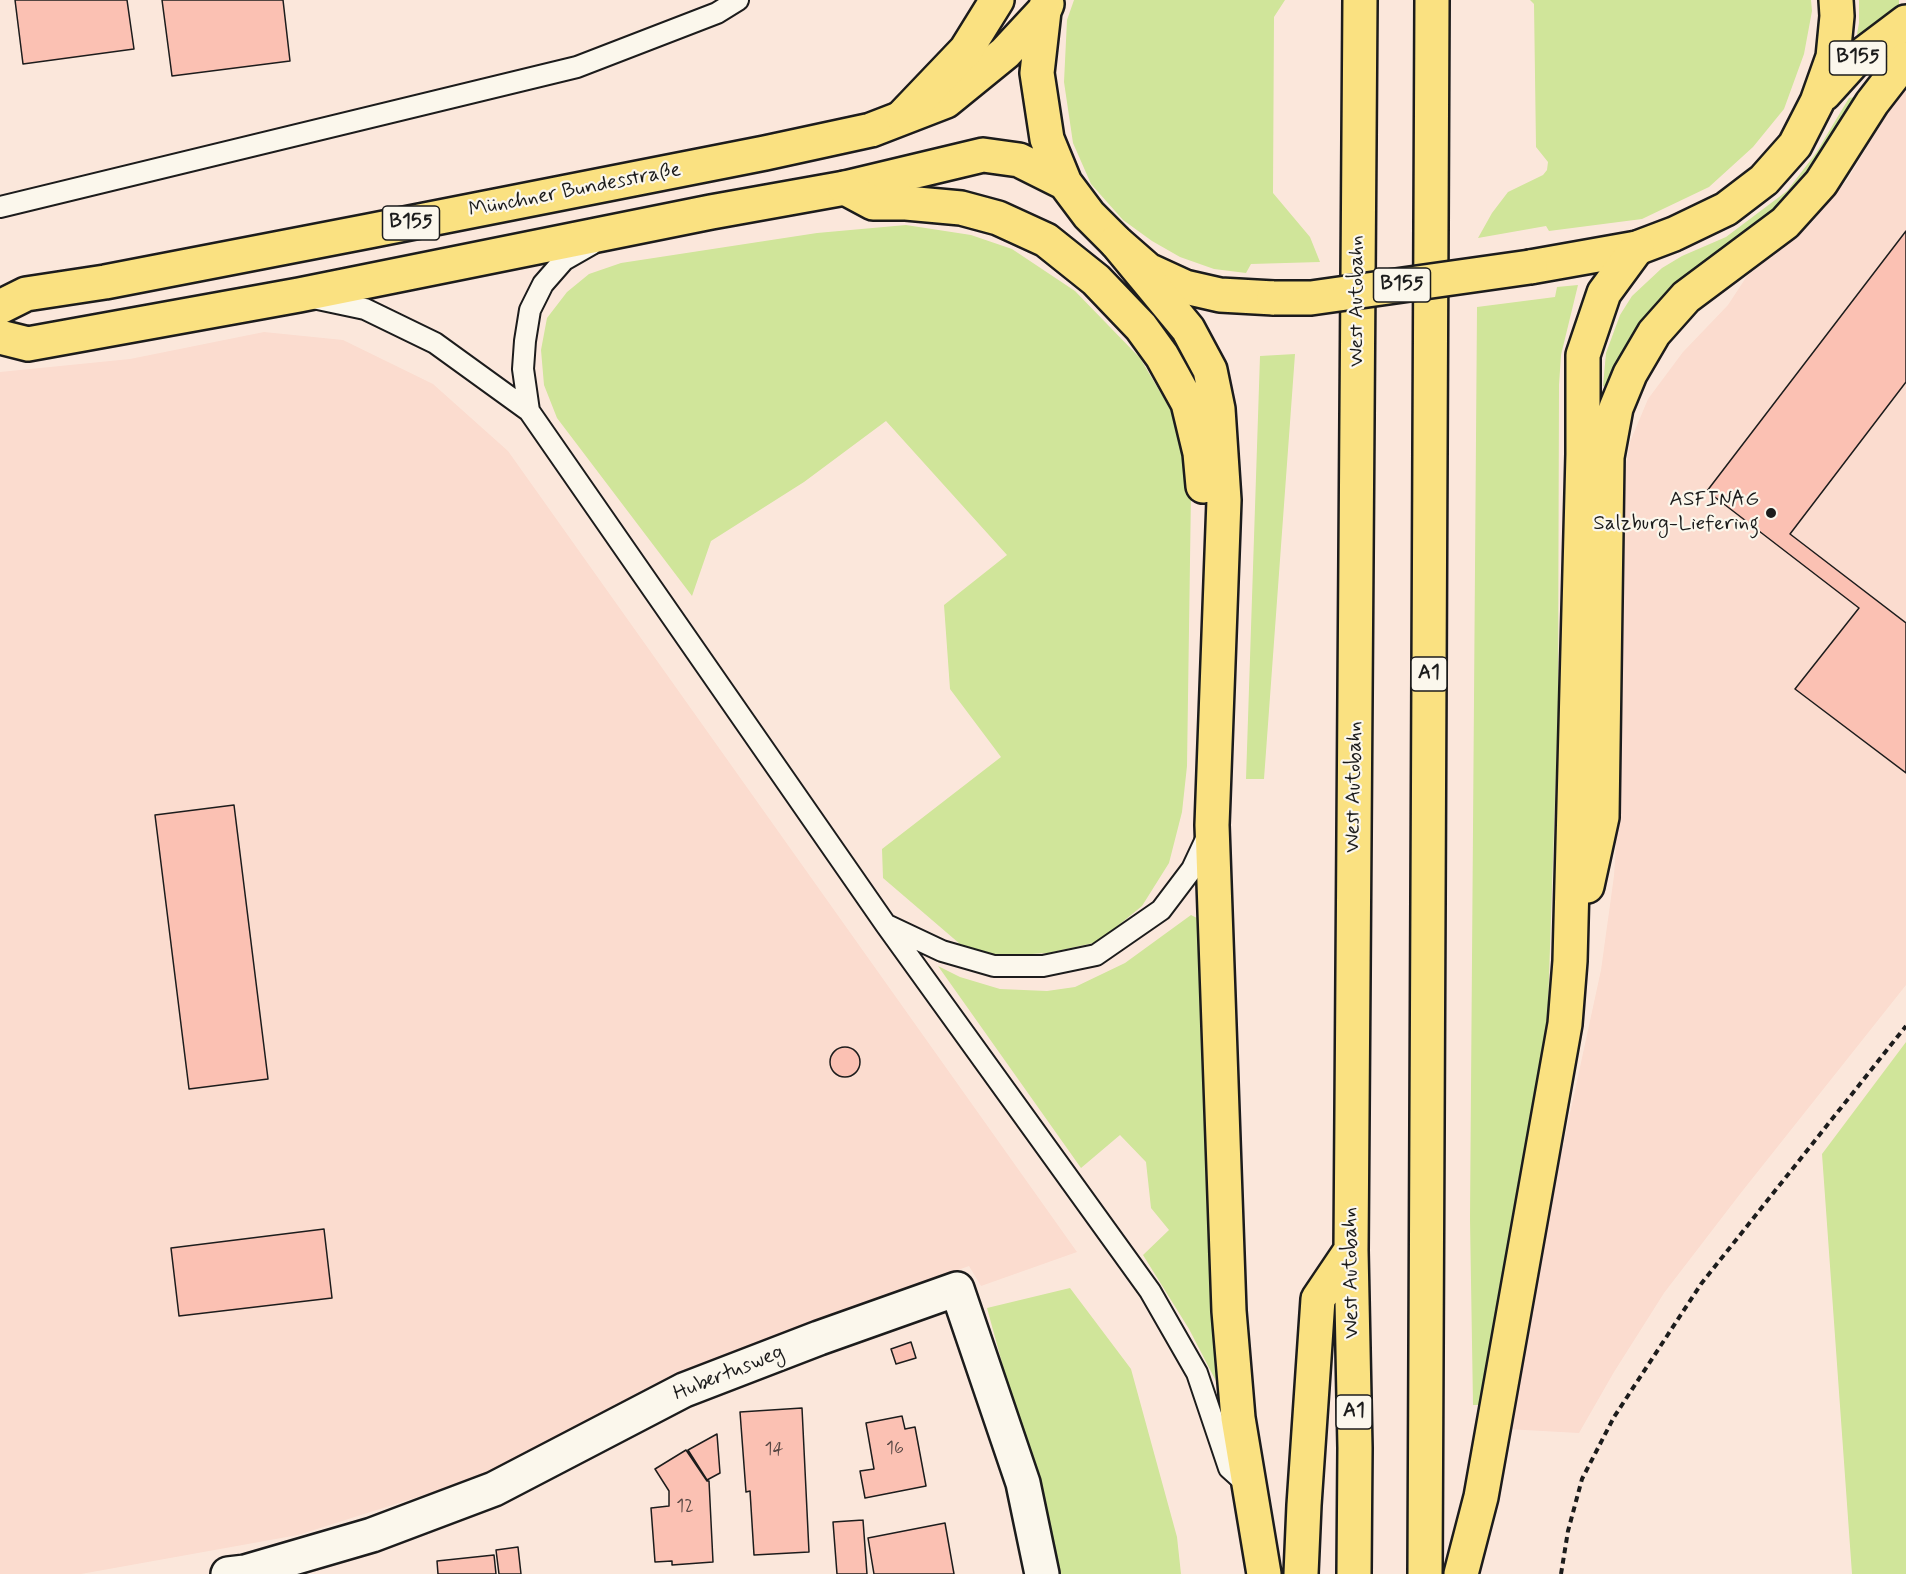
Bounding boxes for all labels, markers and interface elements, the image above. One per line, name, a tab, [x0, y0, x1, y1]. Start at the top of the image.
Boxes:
road number: B155	[1830, 41, 1886, 75]
street label: Münchner Bundesstraße	[467, 158, 683, 224]
road number: B155	[382, 206, 440, 240]
street label: West Autobahn	[1345, 235, 1371, 367]
road number: B155	[1374, 268, 1430, 302]
place label: ASFINAG Salzburg-Liefering	[1593, 488, 1759, 538]
marker: ASFINAG Salzburg-Liefering	[1764, 506, 1778, 520]
road number: A1	[1411, 657, 1447, 691]
street label: West Autobahn	[1341, 721, 1369, 853]
street label: West Autobahn	[1338, 1207, 1366, 1339]
street label: Hubertusweg	[670, 1340, 788, 1408]
road number: A1	[1336, 1395, 1372, 1429]
house number: 16	[886, 1438, 904, 1460]
house number: 14	[765, 1439, 783, 1461]
house number: 12	[676, 1496, 694, 1518]

